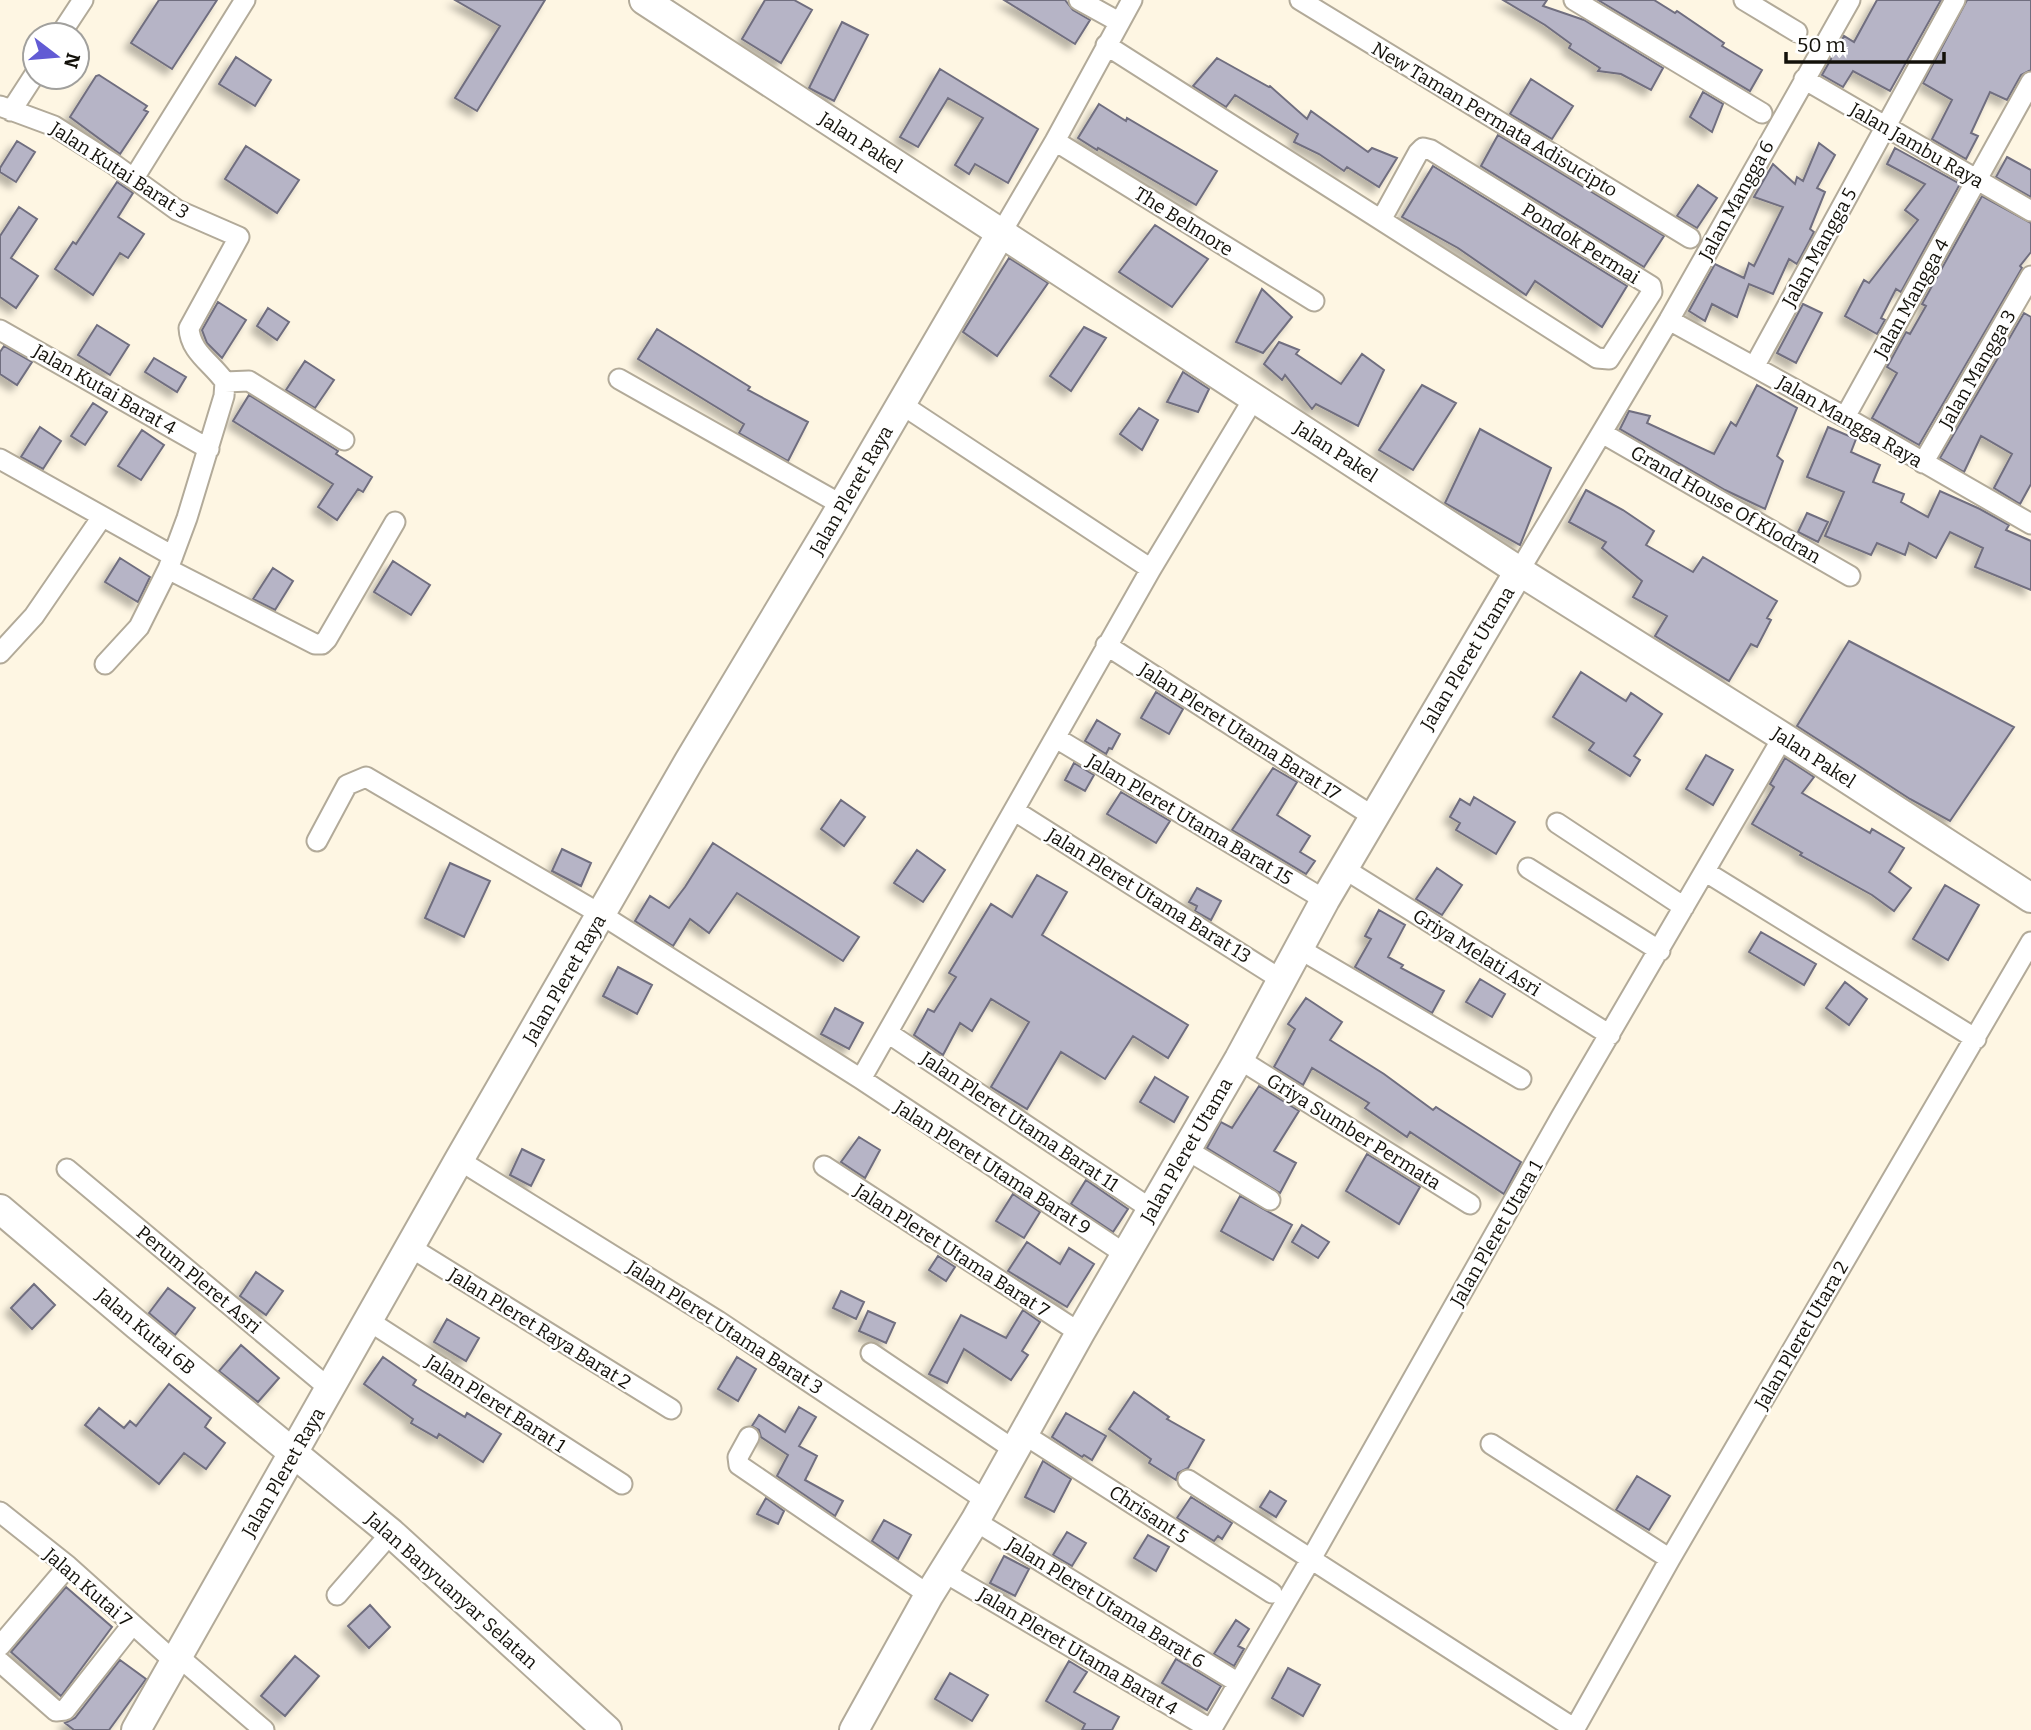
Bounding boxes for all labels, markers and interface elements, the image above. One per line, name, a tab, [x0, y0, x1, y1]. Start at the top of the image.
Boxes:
north arrow	[21, 21, 91, 91]
scale bar	[1786, 21, 1944, 65]
text: 50 m	[1797, 32, 1846, 58]
street label: New Taman Permata Adisucipto	[1368, 37, 1622, 202]
text: N	[59, 50, 85, 71]
street label: Jalan Jambu Raya	[1845, 97, 1988, 193]
street label: Jalan Pakel	[814, 106, 907, 178]
street label: Jalan Kutai Barat 3	[45, 116, 193, 224]
street label: Jalan Mangga 6	[1694, 136, 1779, 265]
street label: The Belmore	[1130, 182, 1237, 261]
street label: Jalan Mangga 5	[1777, 184, 1862, 312]
street label: Pondok Permai	[1518, 198, 1644, 289]
street label: Jalan Mangga 4	[1869, 234, 1954, 363]
street label: Jalan Mangga 3	[1934, 306, 2021, 433]
street label: Jalan Kutai Barat 4	[28, 339, 180, 440]
street label: Jalan Mangga Raya	[1772, 370, 1927, 473]
street label: Jalan Pakel	[1289, 415, 1382, 487]
street label: Jalan Pleret Raya	[805, 421, 898, 560]
street label: Grand House Of Klodran	[1627, 441, 1825, 568]
street label: Jalan Pleret Utama	[1415, 582, 1520, 735]
street label: Jalan Pleret Utama Barat 17	[1134, 657, 1345, 805]
street label: Jalan Pakel	[1767, 721, 1860, 793]
street label: Jalan Pleret Utama Barat 15	[1082, 748, 1297, 890]
street label: Jalan Pleret Utama Barat 13	[1041, 822, 1255, 968]
street label: Griya Melati Asri	[1409, 904, 1545, 1001]
street label: Jalan Pleret Raya	[518, 910, 611, 1049]
street label: Jalan Pleret Utama Barat 11	[916, 1046, 1123, 1196]
street label: Griya Sumber Permata	[1262, 1068, 1446, 1195]
street label: Jalan Pleret Utama	[1135, 1073, 1238, 1228]
street label: Jalan Pleret Utama Barat 9	[889, 1095, 1095, 1240]
street label: Jalan Pleret Utara 1	[1445, 1156, 1548, 1311]
street label: Jalan Pleret Utama Barat 7	[849, 1178, 1054, 1322]
street label: Perum Pleret Asri	[132, 1221, 266, 1338]
street label: Jalan Pleret Utama Barat 3	[622, 1255, 827, 1399]
street label: Jalan Pleret Utara 2	[1749, 1257, 1853, 1414]
street label: Jalan Pleret Raya Barat 2	[443, 1262, 635, 1394]
street label: Jalan Kutai 6B	[91, 1283, 200, 1380]
street label: Jalan Pleret Barat 1	[420, 1349, 570, 1457]
street label: Jalan Pleret Raya	[237, 1403, 330, 1542]
street label: Chrisant 5	[1105, 1480, 1193, 1548]
street label: Jalan Banyuanyar Selatan	[360, 1506, 542, 1674]
street label: Jalan Pleret Utama Barat 6	[1002, 1531, 1209, 1673]
street label: Jalan Kutai 7	[38, 1542, 136, 1632]
street label: Jalan Pleret Utama Barat 4	[973, 1582, 1182, 1720]

